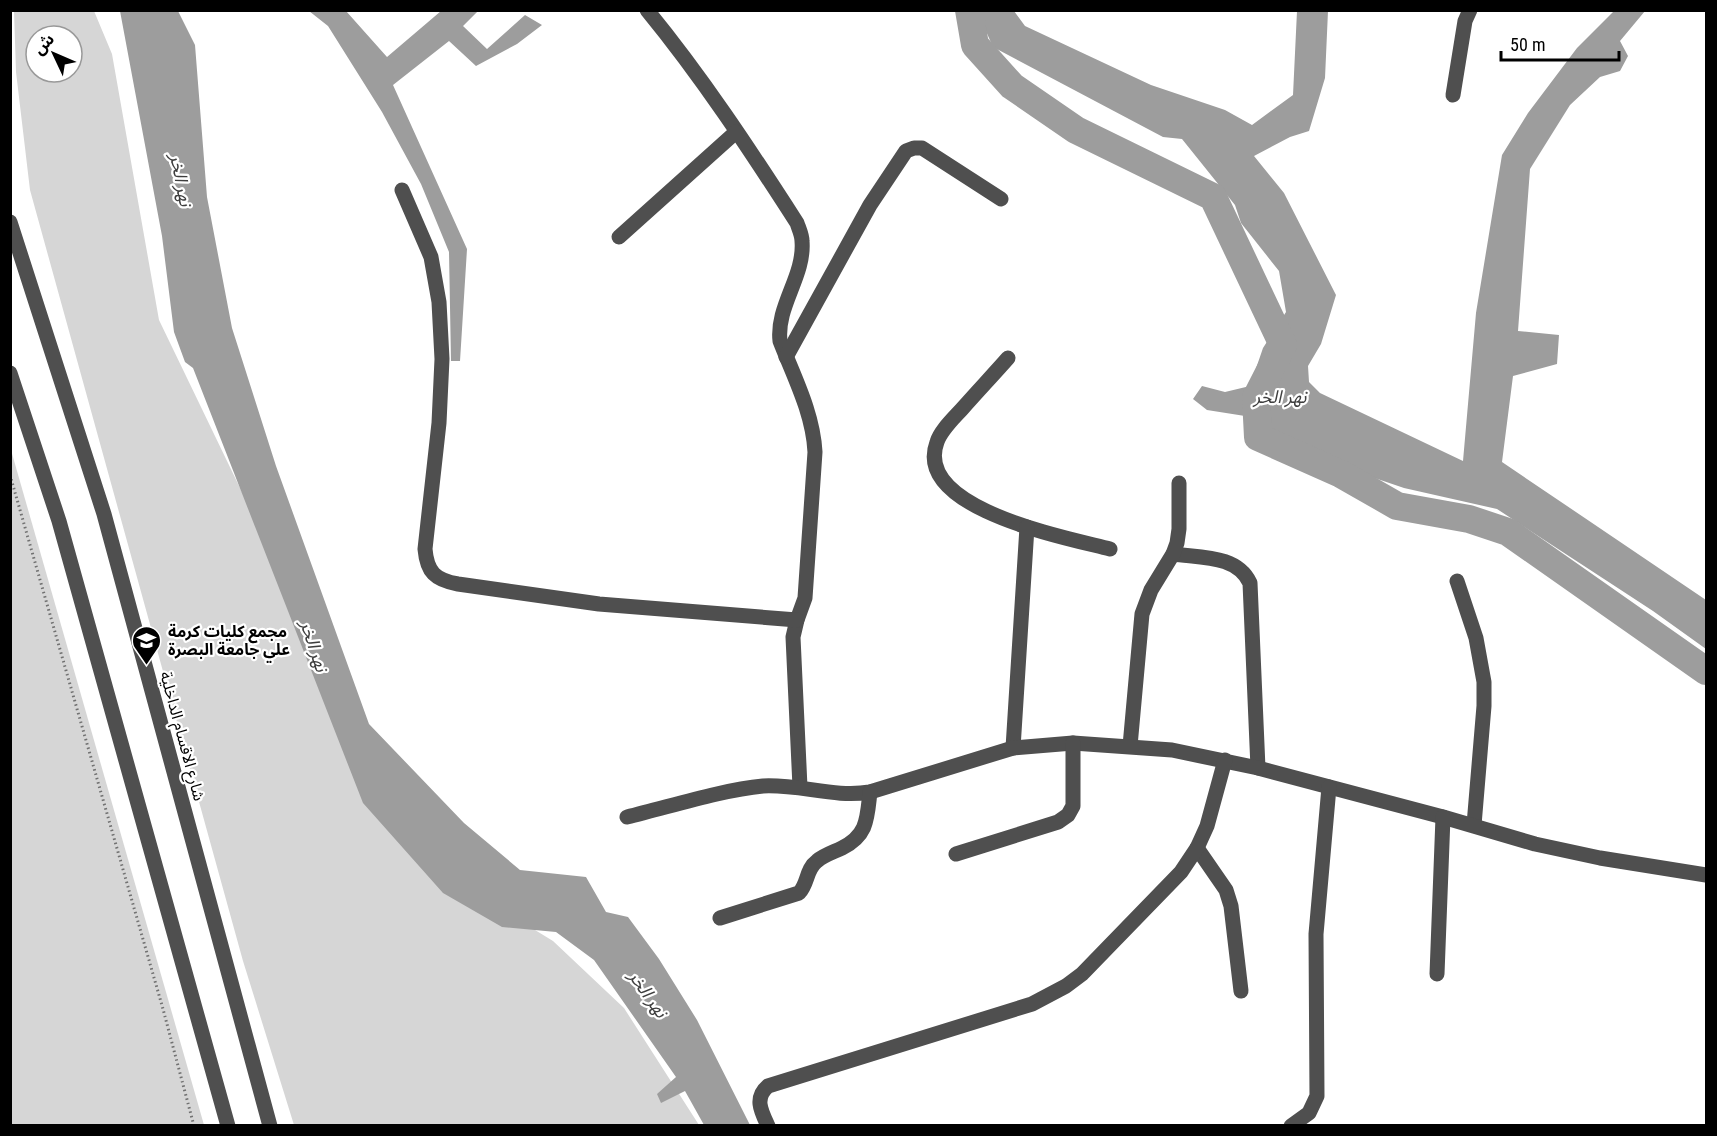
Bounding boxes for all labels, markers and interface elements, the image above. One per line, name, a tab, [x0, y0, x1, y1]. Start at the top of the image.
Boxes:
north arrow	[24, 24, 84, 84]
scale bar	[1501, 24, 1620, 62]
text: ش	[29, 29, 58, 58]
text: 50 m	[1510, 34, 1545, 55]
water label: نهر الخر	[165, 150, 197, 210]
water label: نهر الخر	[1252, 386, 1308, 408]
water label: نهر الخر	[295, 616, 333, 676]
place label: مجمع كليات كرمة علي جامعة البصرة	[168, 622, 290, 663]
school or university icon: مجمع كليات كرمة علي جامعة البصرة	[131, 624, 163, 666]
street label: شارع الاقسام الداخلية	[153, 669, 209, 804]
water label: نهر الخر	[623, 964, 673, 1024]

